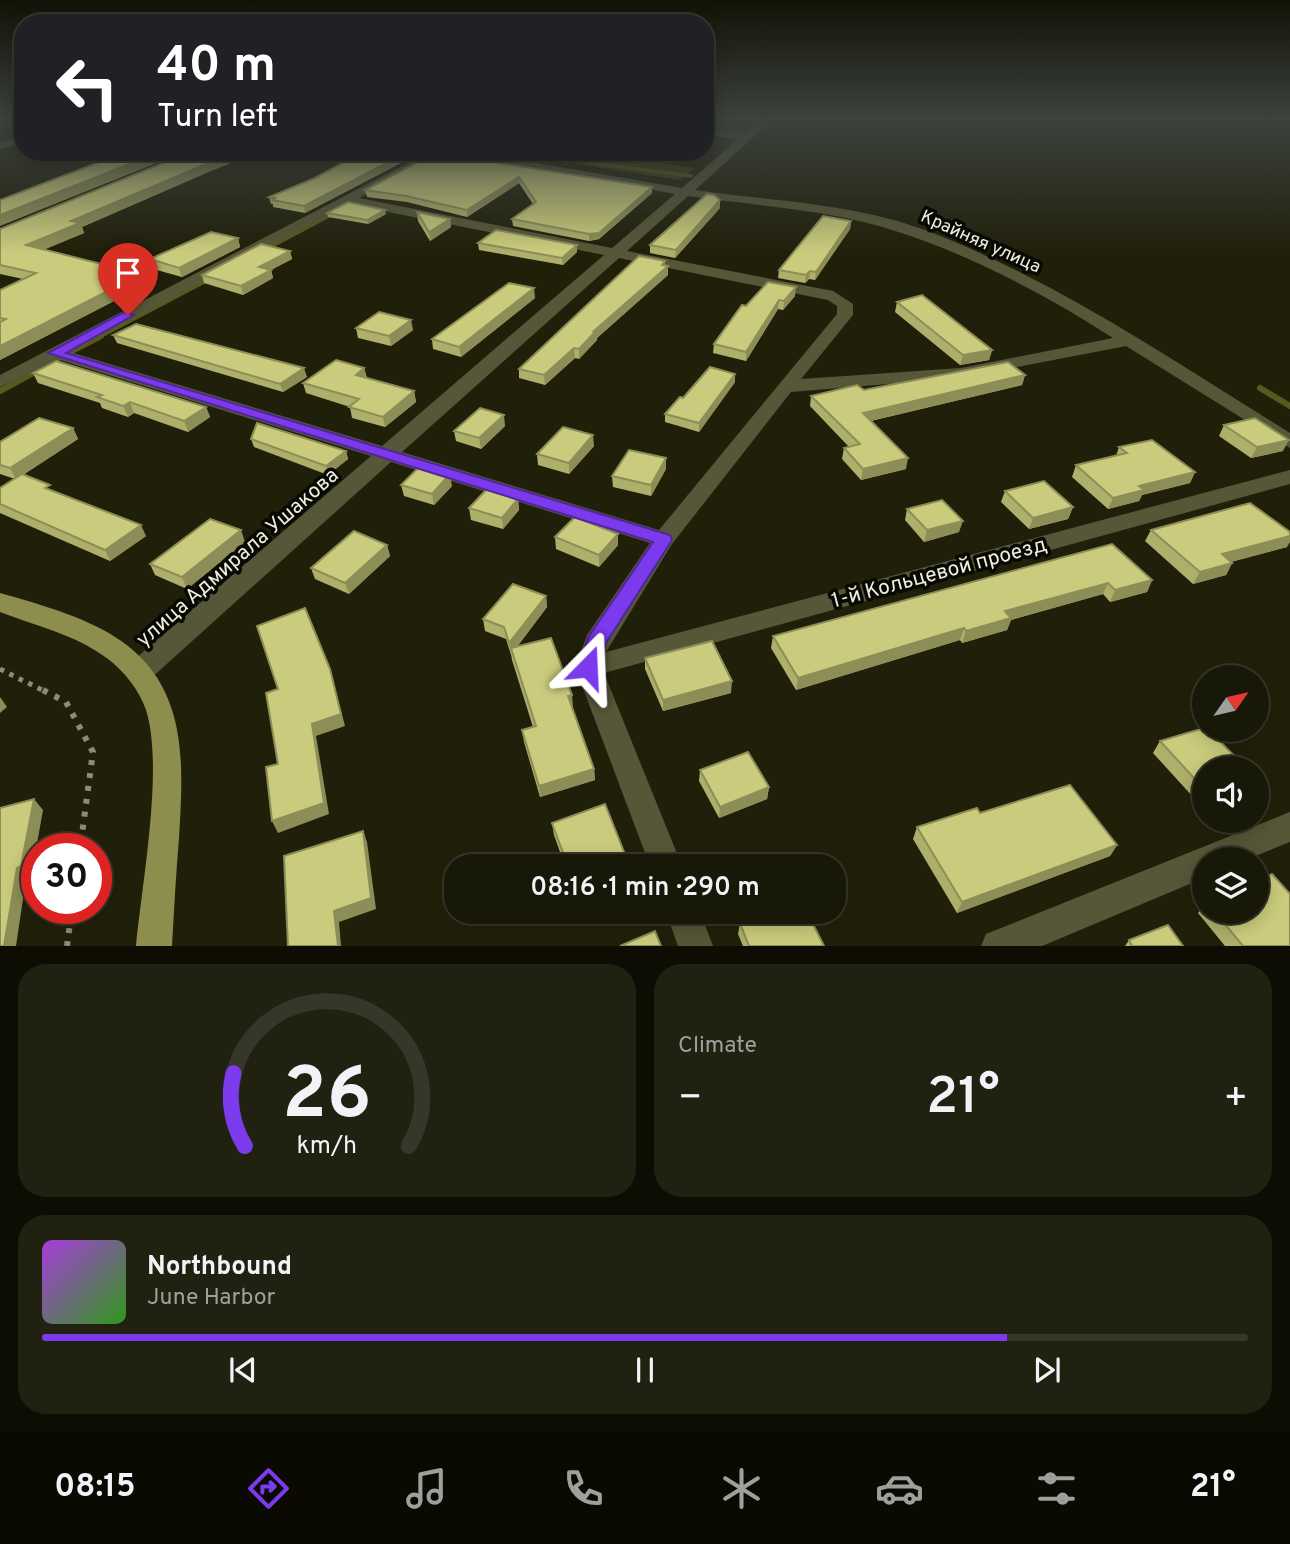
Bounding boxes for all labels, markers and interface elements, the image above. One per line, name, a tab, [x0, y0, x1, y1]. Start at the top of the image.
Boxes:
text: 40 m	[157, 37, 276, 99]
icon: left	[42, 42, 133, 133]
text: Turn left	[157, 98, 278, 138]
street label: Крайняя улица	[917, 206, 1044, 279]
pin	[98, 243, 158, 315]
icon: arrive	[109, 254, 147, 292]
street label: улица Адмирала Ушакова	[131, 463, 345, 654]
street label: 1-й Кольцевой проезд	[829, 532, 1050, 615]
position arrow	[551, 630, 625, 704]
north arrow	[1192, 665, 1269, 742]
map controls	[1192, 665, 1269, 924]
button: sound	[1192, 756, 1269, 833]
speed limit sign: 30	[21, 833, 112, 924]
button: layers	[1192, 847, 1269, 924]
text: 08:16 · 1 min · 290 m	[530, 872, 760, 905]
text: Climate	[678, 1032, 757, 1061]
text: 26	[282, 1053, 372, 1145]
text: 21°	[926, 1066, 1000, 1132]
text: −	[678, 1075, 703, 1124]
text: +	[1223, 1075, 1248, 1124]
text: km/h	[297, 1131, 357, 1163]
text: Northbound	[147, 1251, 292, 1284]
text: June Harbor	[147, 1284, 275, 1313]
icon: previous	[224, 1351, 262, 1389]
icon: pause	[626, 1351, 664, 1389]
icon: next	[1028, 1351, 1066, 1389]
icon: directions	[244, 1464, 293, 1513]
icon: music	[402, 1464, 451, 1513]
icon: phone	[559, 1464, 608, 1513]
icon: climate	[717, 1464, 766, 1513]
icon: car	[875, 1464, 924, 1513]
icon: filters	[1032, 1464, 1081, 1513]
text: 08:15	[54, 1468, 136, 1508]
text: 21°	[1190, 1468, 1236, 1508]

